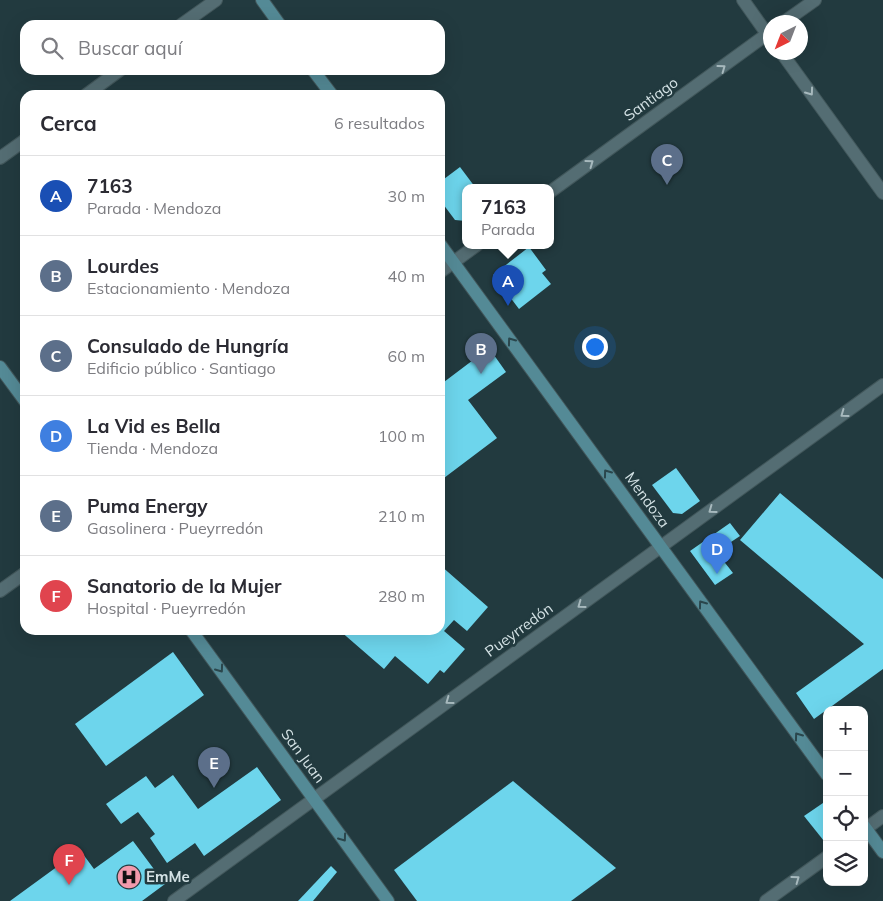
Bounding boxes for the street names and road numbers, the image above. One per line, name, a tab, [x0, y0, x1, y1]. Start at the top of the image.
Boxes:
street label: Santiago	[620, 73, 682, 125]
street label: Mendoza	[621, 468, 674, 531]
street label: Pueyrredón	[481, 598, 557, 661]
street label: San Juan	[277, 725, 329, 787]

